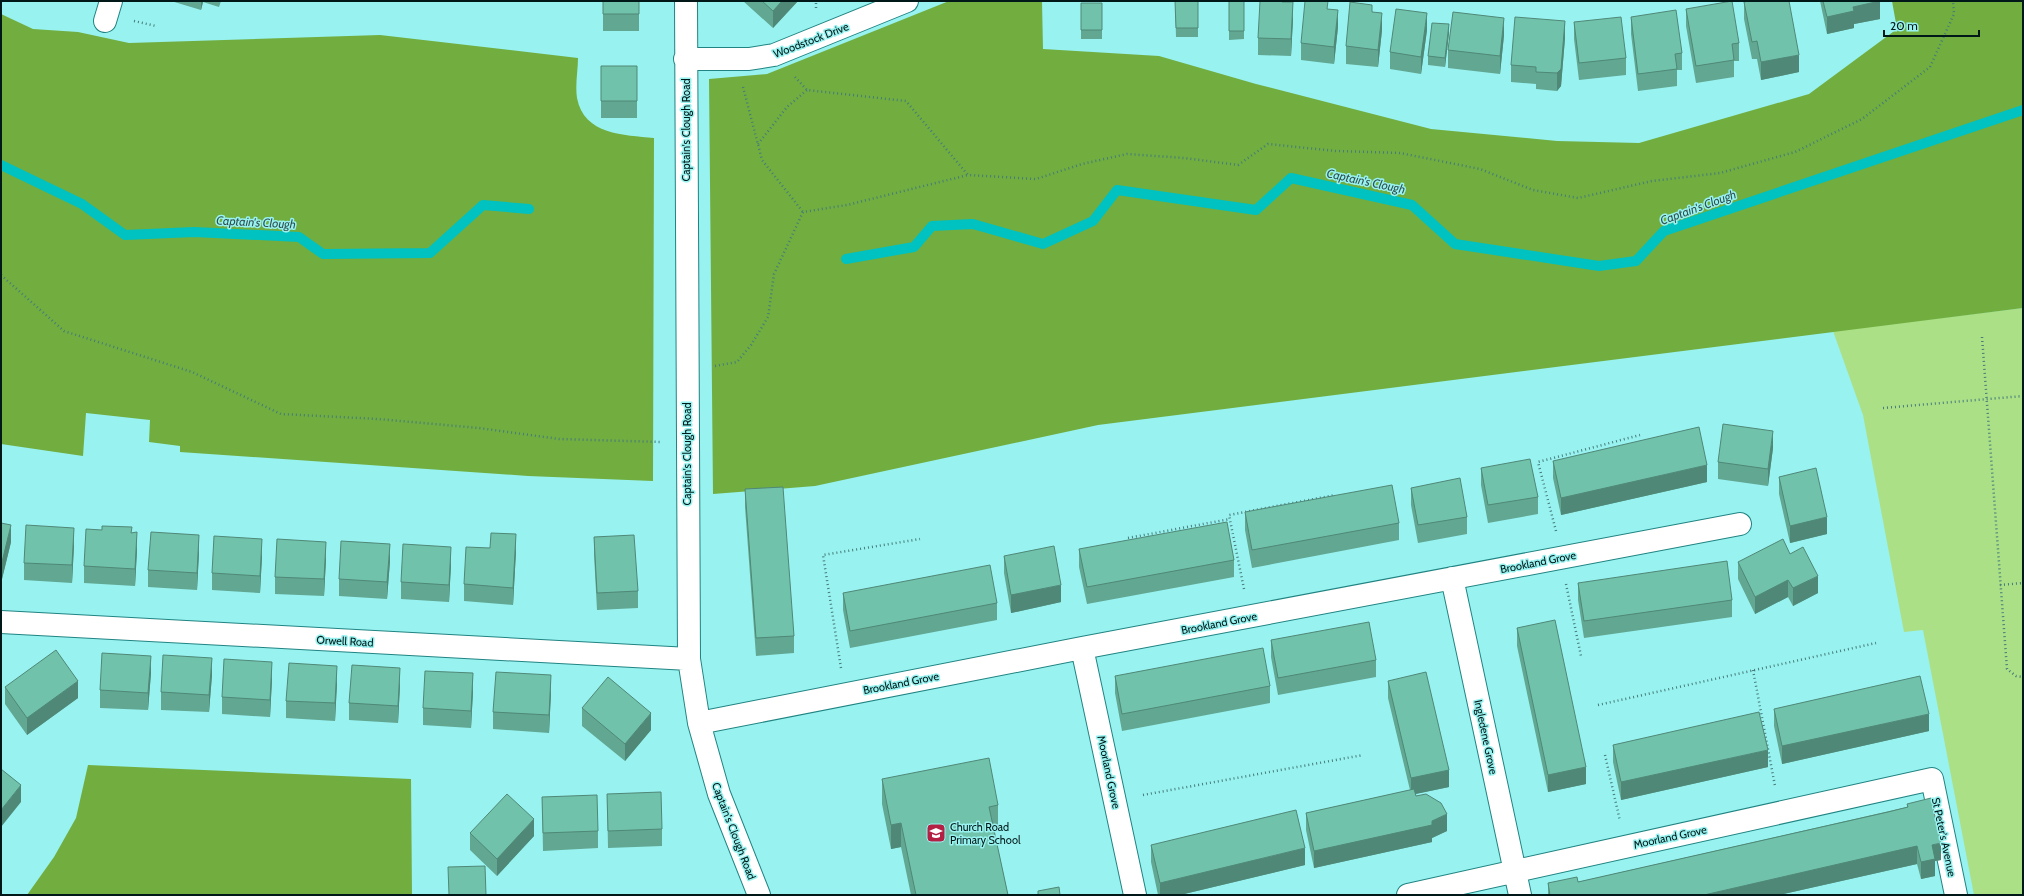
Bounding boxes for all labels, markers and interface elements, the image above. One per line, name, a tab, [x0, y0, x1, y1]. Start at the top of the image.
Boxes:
scale bar	[1884, 12, 1979, 38]
text: 20 m	[1890, 18, 1918, 33]
street label: Woodstock Drive	[771, 19, 851, 61]
street label: Captain's Clough Road	[679, 78, 693, 182]
water label: Captain's Clough	[1325, 165, 1407, 197]
water label: Captain's Clough	[1658, 186, 1738, 228]
water label: Captain's Clough	[216, 212, 296, 232]
street label: Captain's Clough Road	[680, 402, 694, 506]
street label: Brookland Grove	[1499, 548, 1577, 576]
street label: Brookland Grove	[1180, 609, 1258, 637]
street label: Orwell Road	[316, 633, 374, 649]
street label: Brookland Grove	[862, 669, 940, 697]
street label: Ingledene Grove	[1471, 698, 1501, 776]
street label: Moorland Grove	[1094, 734, 1124, 810]
street label: Captain's Clough Road	[709, 780, 759, 882]
street label: St Peter's Avenue	[1929, 796, 1959, 878]
place label: Church Road Primary School	[950, 820, 1021, 847]
school or university icon: Church Road Primary School	[925, 822, 947, 844]
street label: Moorland Grove	[1632, 822, 1708, 852]

